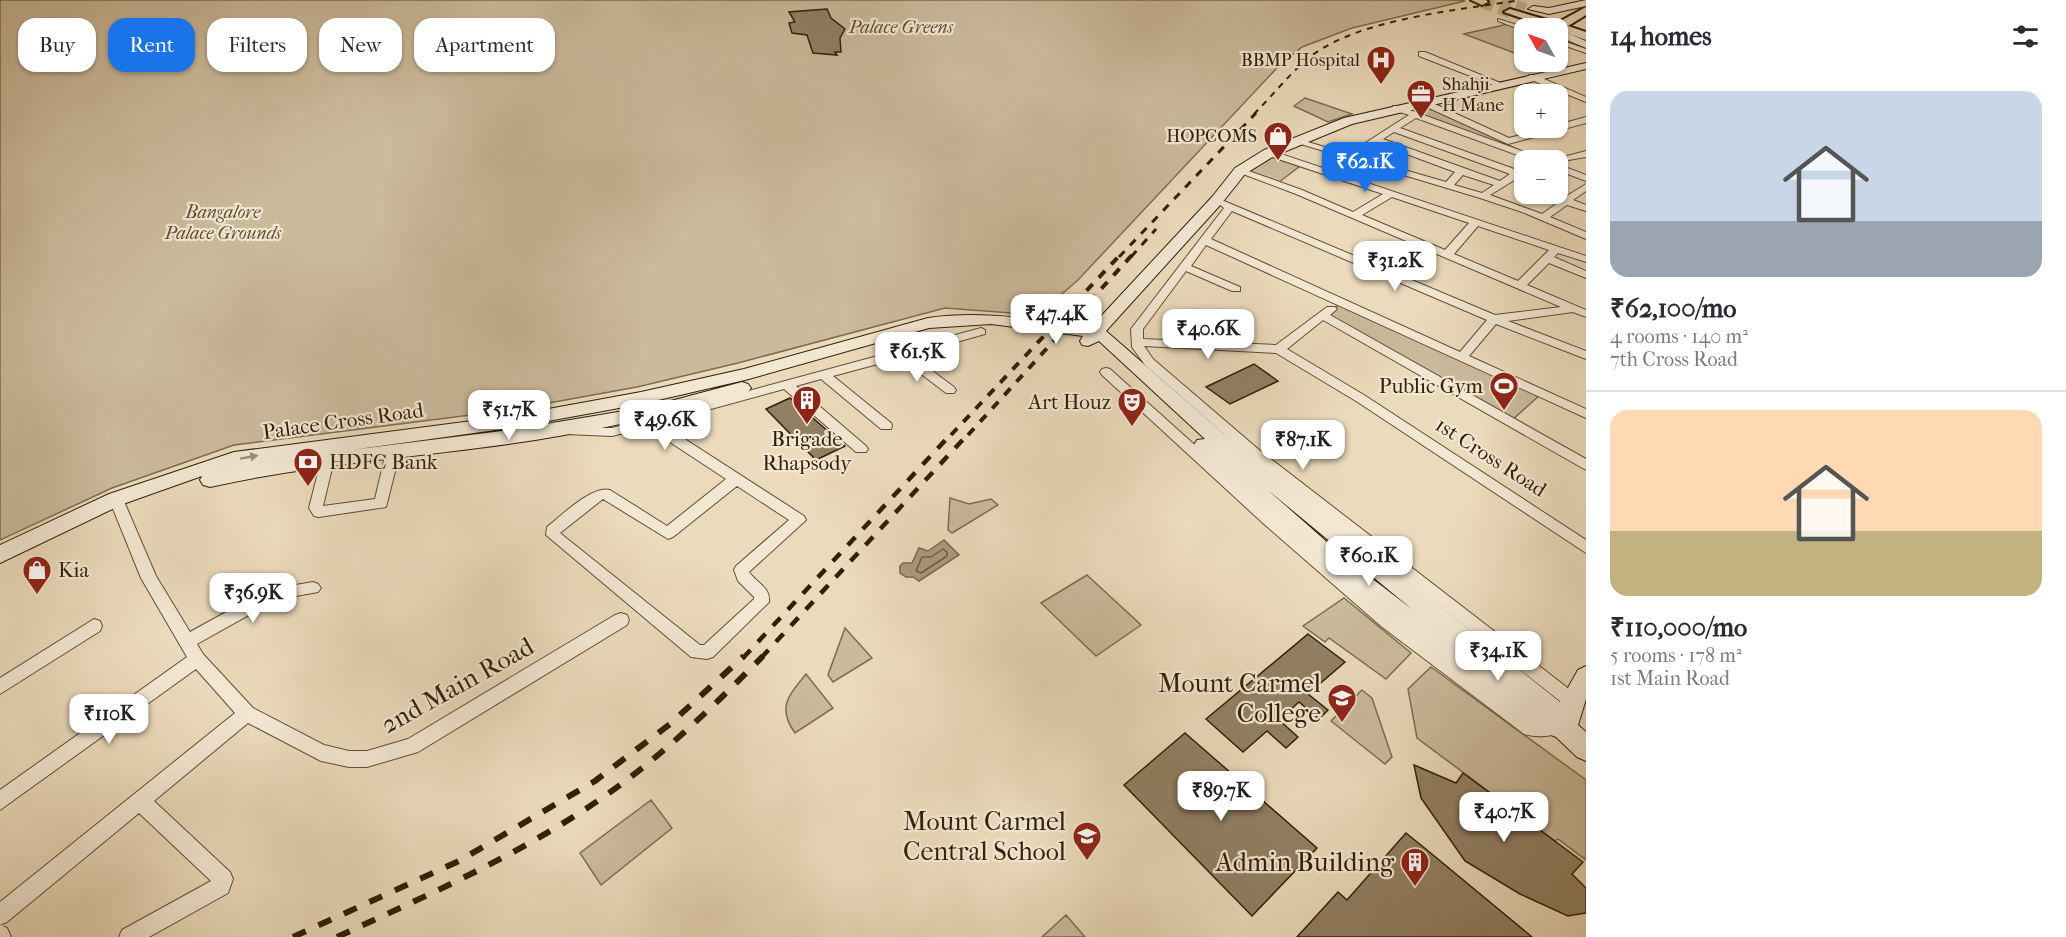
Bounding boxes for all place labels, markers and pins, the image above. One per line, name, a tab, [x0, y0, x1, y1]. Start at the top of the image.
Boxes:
hospital icon: BBMP Hospital	[1365, 44, 1397, 86]
place label: BBMP Hospital	[1241, 50, 1360, 71]
place label: Shahji H Mane	[1442, 74, 1504, 116]
office icon: Shahji H Mane	[1405, 78, 1437, 120]
shop icon: HOPCOMS	[1262, 120, 1294, 162]
place label: HOPCOMS	[1166, 126, 1257, 147]
pin: ₹62.1K	[1316, 142, 1414, 193]
pin: ₹31.2K	[1346, 241, 1444, 292]
pin: ₹47.4K	[1007, 294, 1105, 345]
pin: ₹40.6K	[1159, 309, 1257, 360]
pin: ₹61.5K	[868, 332, 966, 383]
sports icon: Public Gym	[1488, 370, 1520, 412]
place label: Public Gym	[1379, 374, 1484, 398]
building icon: Brigade Rhapsody	[791, 384, 823, 426]
theatre icon: Art Houz	[1116, 386, 1148, 428]
pin: ₹51.7K	[460, 390, 558, 441]
place label: Art Houz	[1027, 390, 1111, 414]
pin: ₹49.6K	[616, 400, 714, 451]
pin: ₹87.1K	[1254, 420, 1352, 471]
place label: Brigade Rhapsody	[763, 427, 852, 475]
bank icon: HDFC Bank	[292, 446, 324, 488]
place label: HDFC Bank	[329, 450, 438, 474]
pin: ₹60.1K	[1320, 536, 1418, 587]
shop icon: Kia	[21, 554, 53, 596]
place label: Kia	[58, 558, 89, 582]
pin: ₹36.9K	[204, 573, 302, 624]
pin: ₹34.1K	[1449, 631, 1547, 682]
place label: Mount Carmel College	[1158, 668, 1321, 729]
school or university icon: Mount Carmel College	[1326, 682, 1358, 724]
pin: ₹110K	[67, 694, 151, 745]
pin: ₹89.7K	[1172, 771, 1270, 822]
pin: ₹40.7K	[1455, 792, 1553, 843]
place label: Mount Carmel Central School	[903, 806, 1066, 867]
school or university icon: Mount Carmel Central School	[1071, 820, 1103, 862]
building icon: Admin Building	[1399, 846, 1431, 888]
place label: Admin Building	[1215, 847, 1395, 878]

